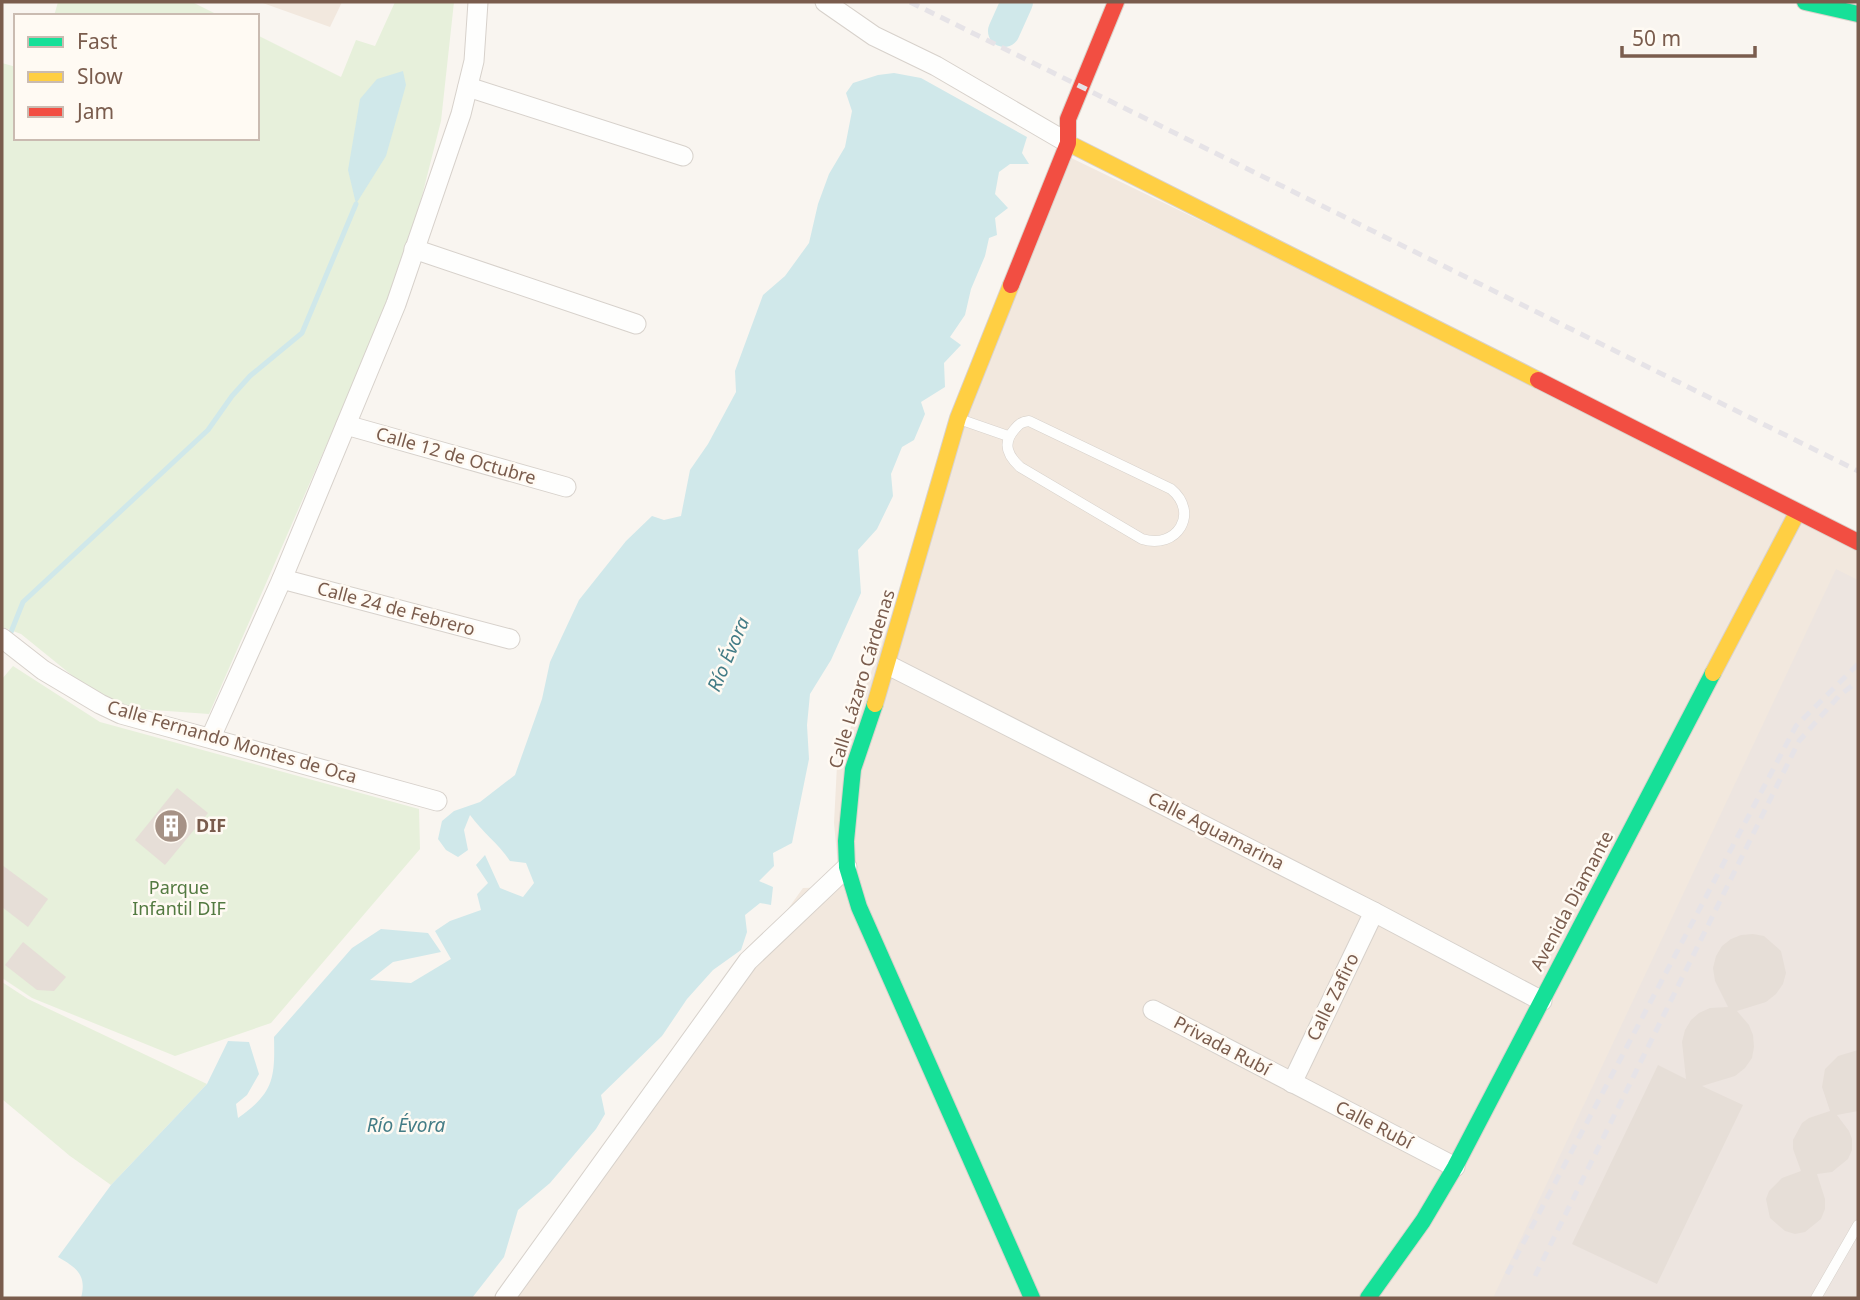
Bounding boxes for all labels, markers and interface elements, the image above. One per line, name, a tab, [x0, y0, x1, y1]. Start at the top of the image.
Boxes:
legend	[14, 14, 259, 140]
scale bar	[1622, 14, 1755, 58]
text: 50 m	[1632, 24, 1681, 52]
text: Fast	[77, 27, 118, 55]
text: Slow	[77, 62, 123, 90]
text: Jam	[75, 97, 114, 125]
street label: Calle 12 de Octubre	[373, 421, 539, 489]
street label: Calle 24 de Febrero	[315, 575, 478, 641]
street label: Calle Lázaro Cárdenas	[822, 586, 900, 771]
water label: Río Évora	[701, 612, 755, 695]
street label: Calle Fernando Montes de Oca	[105, 694, 360, 788]
street label: Calle Aguamarina	[1144, 785, 1289, 875]
building icon: DIF	[152, 807, 190, 845]
place label: DIF	[196, 813, 226, 837]
street label: Avenida Diamante	[1524, 826, 1618, 975]
park label: Parque Infantil DIF	[132, 875, 226, 920]
street label: Calle Zafiro	[1301, 949, 1364, 1044]
street label: Privada Rubí	[1170, 1010, 1275, 1081]
street label: Calle Rubí	[1332, 1094, 1417, 1154]
water label: Río Évora	[367, 1112, 446, 1138]

